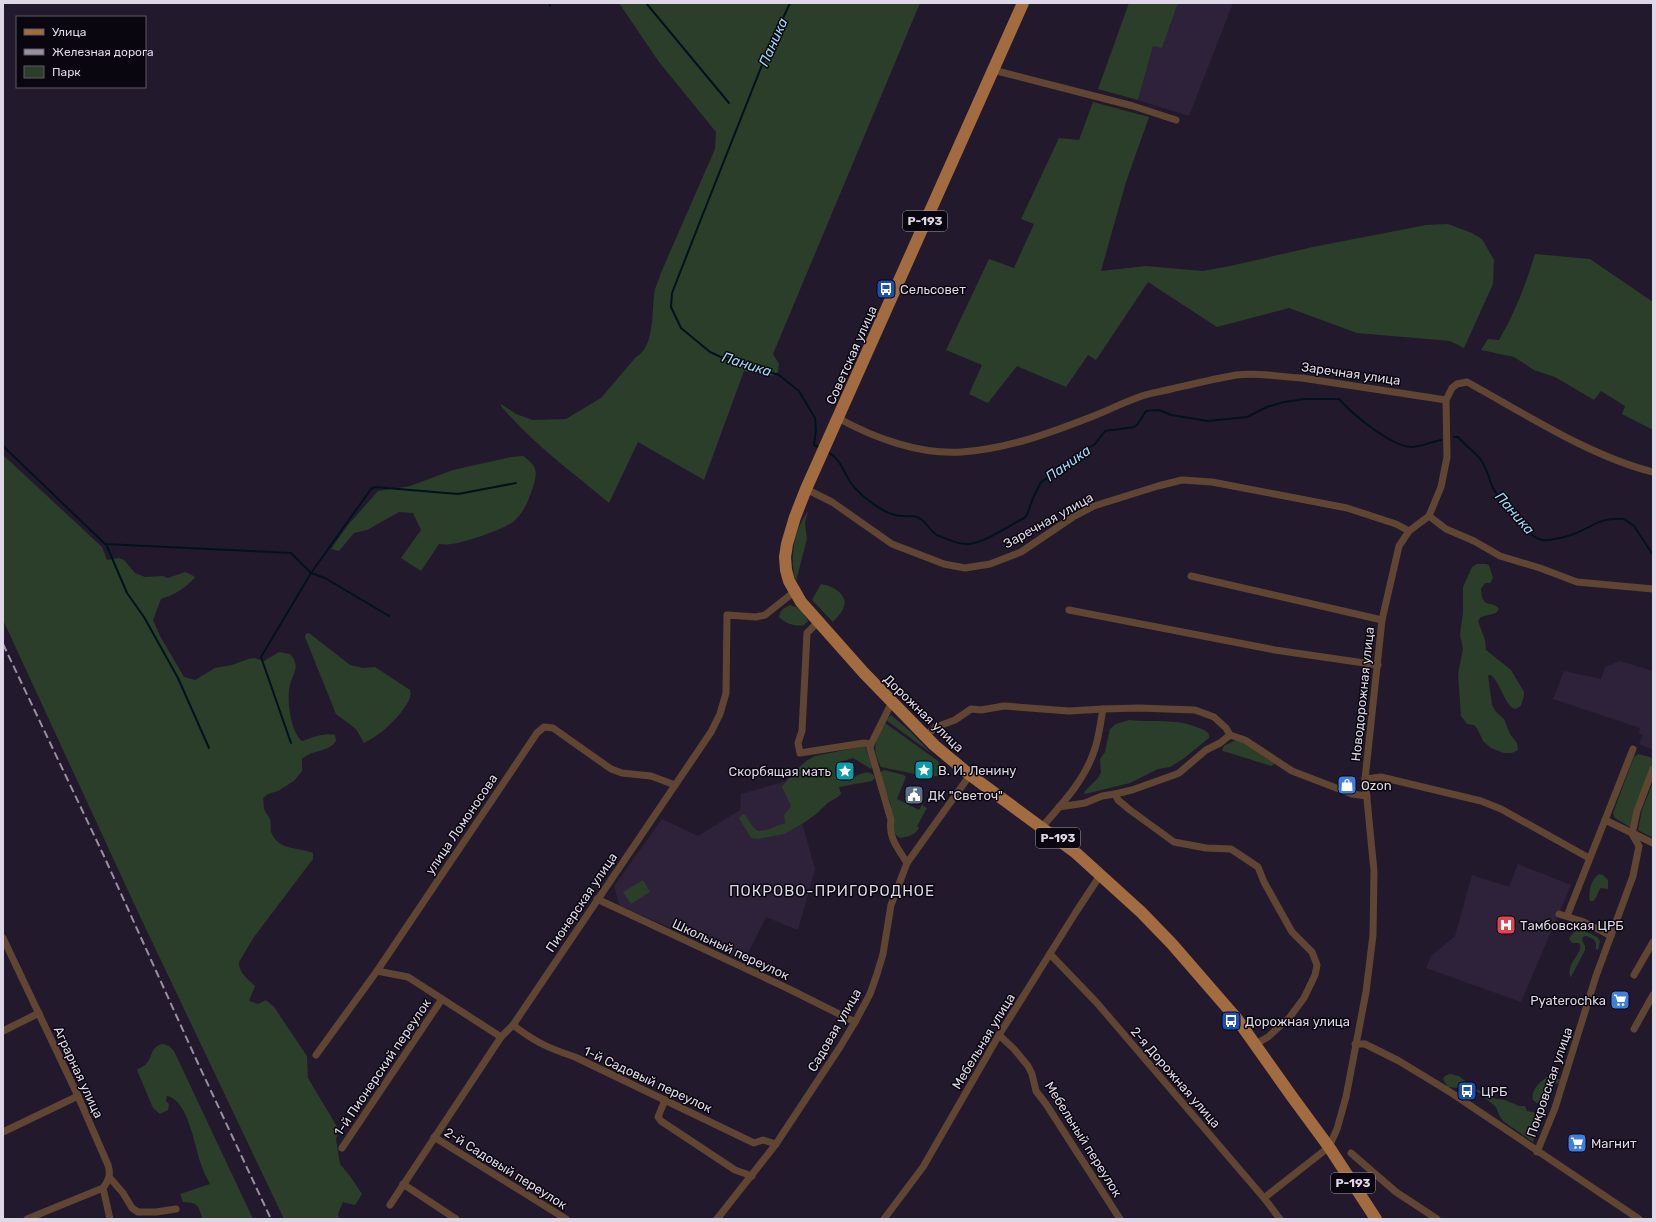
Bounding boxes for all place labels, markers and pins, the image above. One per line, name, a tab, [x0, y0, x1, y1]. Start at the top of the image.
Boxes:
bus stop icon: Сельсовет	[875, 278, 897, 300]
place label: Сельсовет	[900, 282, 966, 297]
place icon: В. И. Ленину	[913, 759, 935, 781]
place icon: Скорбящая мать	[834, 760, 856, 782]
place label: В. И. Ленину	[938, 763, 1016, 778]
place label: Скорбящая мать	[729, 764, 831, 779]
shop icon: Ozon	[1336, 774, 1358, 796]
place label: Ozon	[1361, 778, 1392, 793]
public building icon: ДК "Светоч"	[903, 784, 925, 806]
place label: ДК "Светоч"	[928, 788, 1003, 803]
hospital icon: Тамбовская ЦРБ	[1495, 914, 1517, 936]
place label: Тамбовская ЦРБ	[1520, 918, 1624, 933]
supermarket icon: Pyaterochka	[1609, 989, 1631, 1011]
place label: Pyaterochka	[1530, 993, 1606, 1008]
bus stop icon: Дорожная улица	[1220, 1010, 1242, 1032]
place label: Дорожная улица	[1245, 1014, 1350, 1029]
bus stop icon: ЦРБ	[1456, 1080, 1478, 1102]
place label: ЦРБ	[1481, 1084, 1507, 1099]
supermarket icon: Магнит	[1566, 1132, 1588, 1154]
place label: Магнит	[1591, 1136, 1637, 1151]

